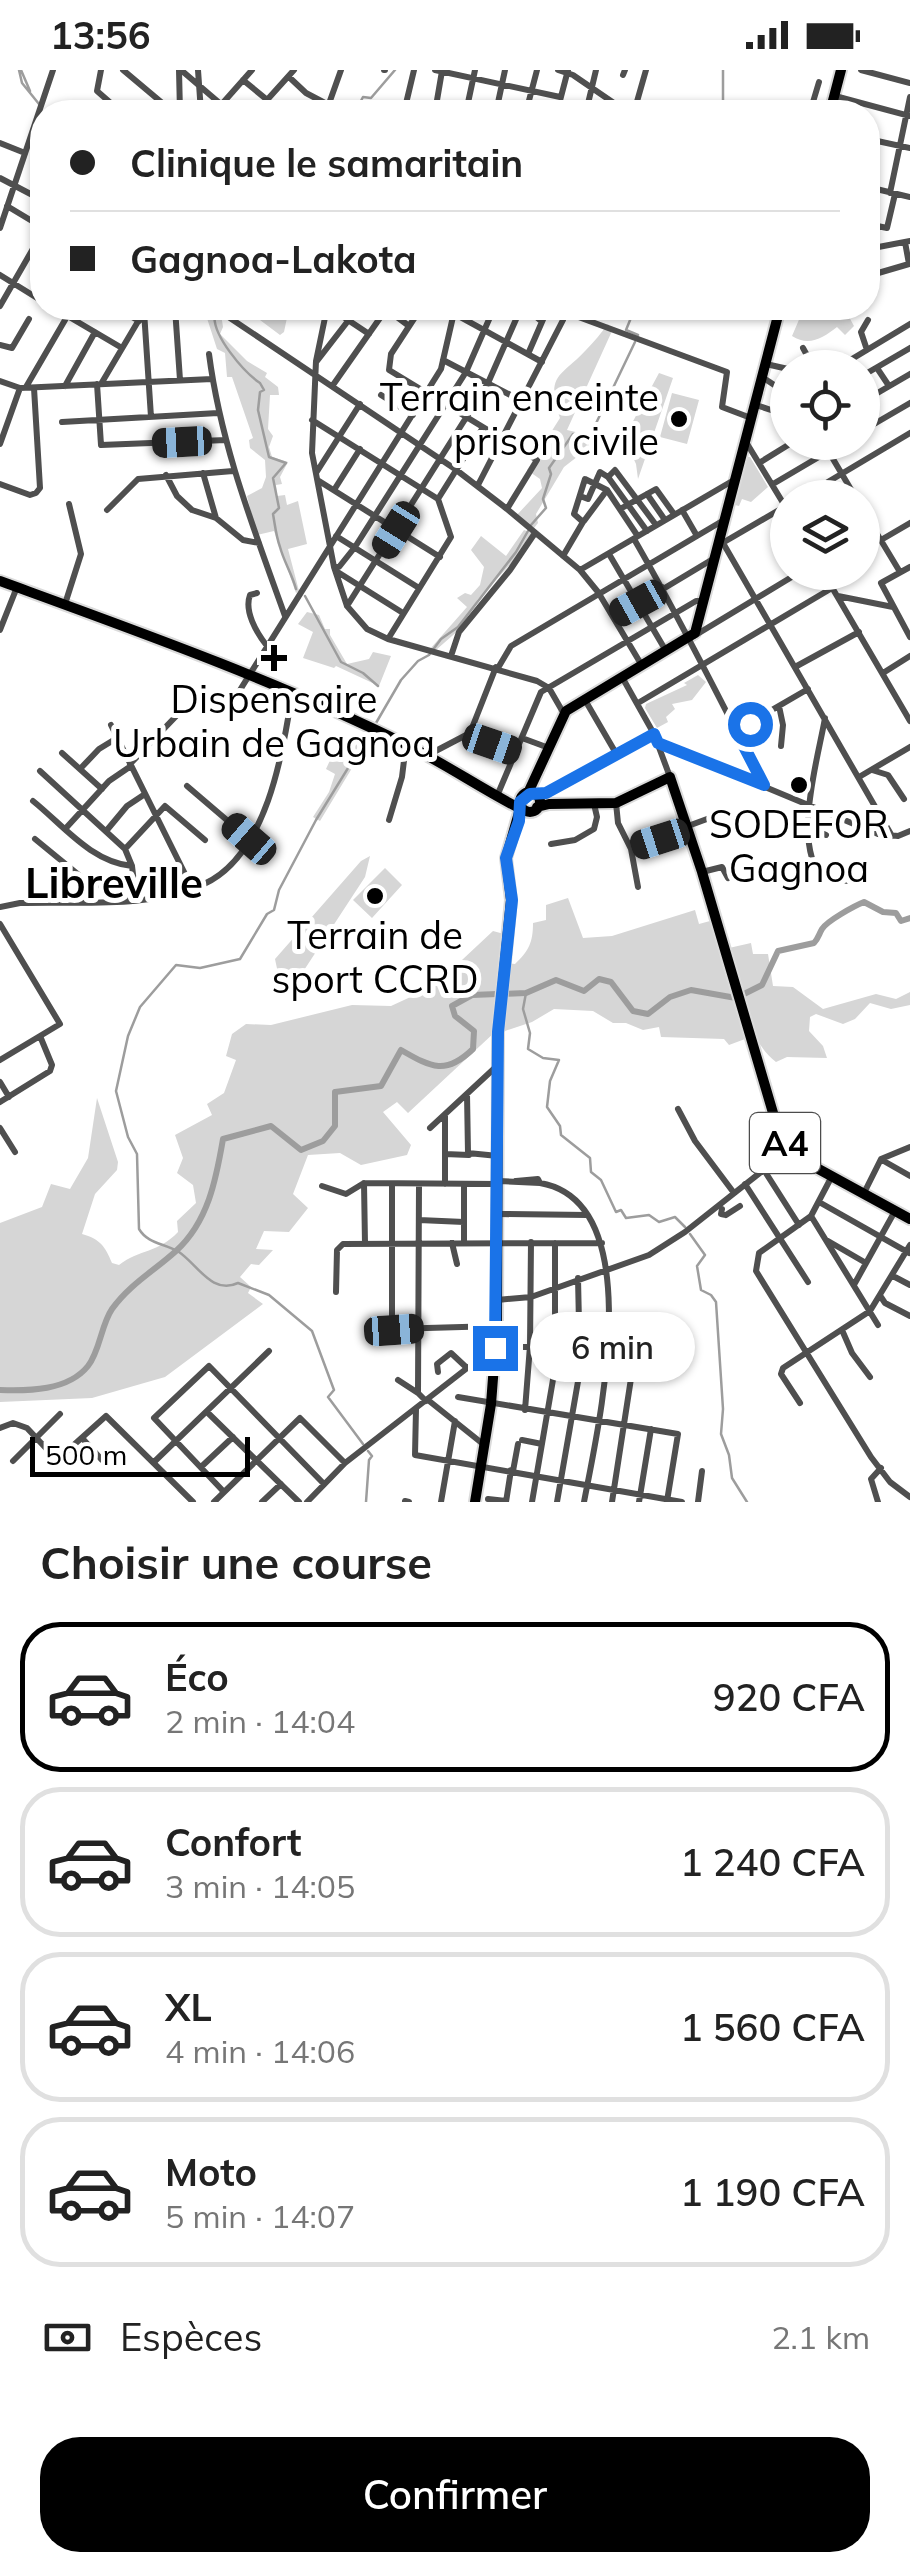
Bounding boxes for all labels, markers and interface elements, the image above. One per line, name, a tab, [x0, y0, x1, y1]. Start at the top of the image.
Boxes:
text: 13:56	[50, 11, 151, 59]
text: Clinique le samaritain	[130, 139, 523, 187]
text: Gagnoa-Lakota	[130, 235, 417, 283]
map controls	[770, 350, 880, 590]
button: locate	[770, 350, 880, 460]
place label: Terrain enceinte prison civile	[380, 373, 659, 465]
marker: Terrain enceinte prison civile	[668, 408, 690, 430]
car	[151, 425, 213, 459]
button: layers	[770, 480, 880, 590]
car	[367, 497, 425, 563]
car	[604, 575, 672, 631]
marker: Dispensaire Urbain de Gagnoa	[261, 645, 287, 671]
place label: Dispensaire Urbain de Gagnoa	[113, 675, 435, 767]
route start	[728, 702, 773, 747]
car	[459, 720, 525, 768]
marker: SODEFOR Gagnoa	[788, 774, 810, 796]
place label: SODEFOR Gagnoa	[709, 800, 889, 892]
car	[217, 808, 281, 870]
car	[627, 815, 693, 863]
district label: Libreville	[25, 856, 203, 909]
marker: Terrain de sport CCRD	[364, 885, 386, 907]
place label: Terrain de sport CCRD	[271, 911, 479, 1003]
road number: A4	[750, 1113, 820, 1173]
car	[363, 1313, 425, 1347]
callout: 6 min	[530, 1313, 695, 1383]
route end	[473, 1326, 518, 1371]
text: 6 min	[571, 1327, 654, 1367]
scale bar	[30, 1432, 250, 1476]
text: 500 m	[45, 1437, 127, 1472]
text: Choisir une course	[40, 1534, 432, 1590]
icon: car	[45, 1652, 135, 1742]
text: Éco	[165, 1653, 229, 1701]
text: 920 CFA	[713, 1673, 865, 1721]
text: 2 min · 14:04	[165, 1701, 355, 1741]
icon: car	[45, 1817, 135, 1907]
text: Confort	[165, 1818, 302, 1866]
text: 1 240 CFA	[680, 1838, 865, 1886]
text: 3 min · 14:05	[165, 1866, 355, 1906]
icon: car	[45, 1982, 135, 2072]
text: XL	[165, 1983, 212, 2031]
text: 1 560 CFA	[680, 2003, 865, 2051]
text: 4 min · 14:06	[165, 2031, 355, 2071]
icon: car	[45, 2147, 135, 2237]
text: Moto	[165, 2148, 257, 2196]
text: 1 190 CFA	[680, 2168, 865, 2216]
text: 5 min · 14:07	[165, 2196, 355, 2236]
icon: cash	[40, 2310, 95, 2365]
text: Espèces	[120, 2313, 262, 2361]
text: 2.1 km	[771, 2317, 870, 2357]
button: Confirmer	[40, 2437, 870, 2552]

